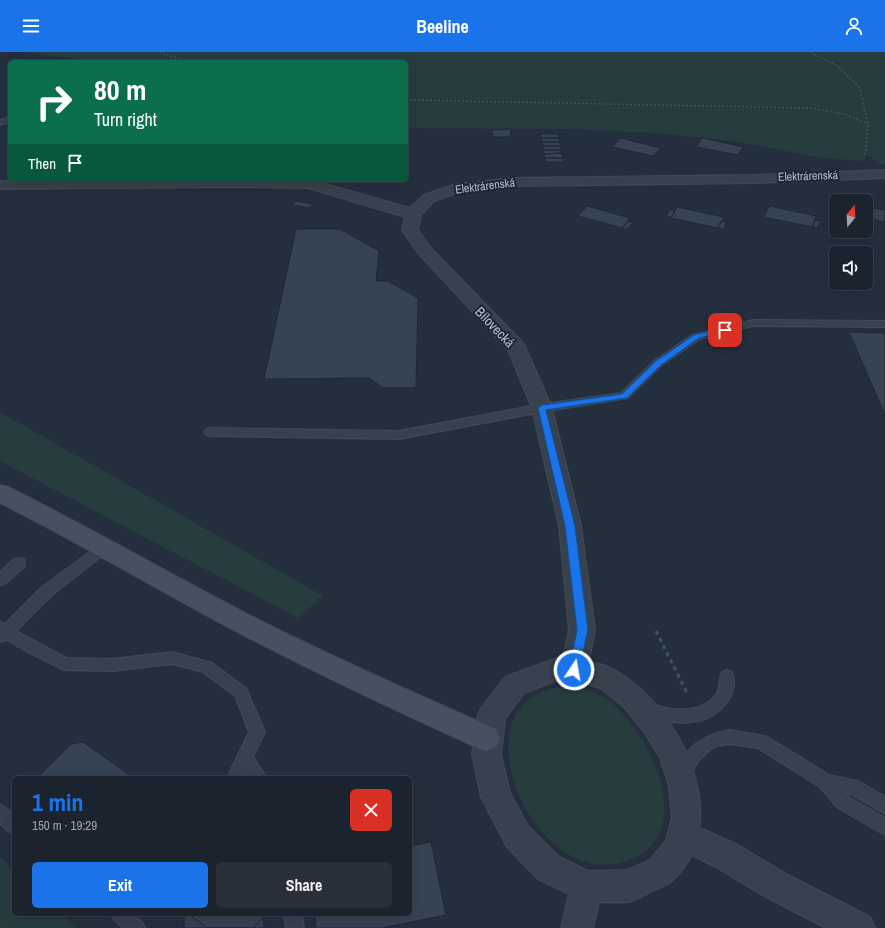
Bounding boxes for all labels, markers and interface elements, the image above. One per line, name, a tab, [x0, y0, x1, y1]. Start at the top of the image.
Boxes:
text: Beeline	[416, 14, 469, 39]
icon: menu	[20, 15, 42, 37]
icon: person	[843, 15, 865, 37]
text: 80 m	[94, 71, 146, 109]
icon: right	[28, 76, 80, 128]
text: Turn right	[94, 107, 157, 132]
icon: arrive	[64, 152, 86, 174]
text: Then	[28, 153, 56, 174]
street label: Elektrárenská	[778, 167, 839, 185]
street label: Elektrárenská	[454, 174, 516, 198]
north arrow	[829, 194, 873, 238]
map controls	[829, 194, 873, 290]
button: sound	[829, 246, 873, 290]
street label: Bílovecká	[471, 303, 519, 352]
pin	[708, 313, 742, 347]
icon: arrive	[714, 319, 736, 341]
position arrow	[553, 649, 595, 691]
text: 1 min	[32, 786, 83, 818]
button: close	[350, 789, 392, 831]
text: 150 m · 19:29	[32, 817, 97, 834]
button: Exit	[32, 862, 208, 908]
button: Share	[216, 862, 392, 908]

